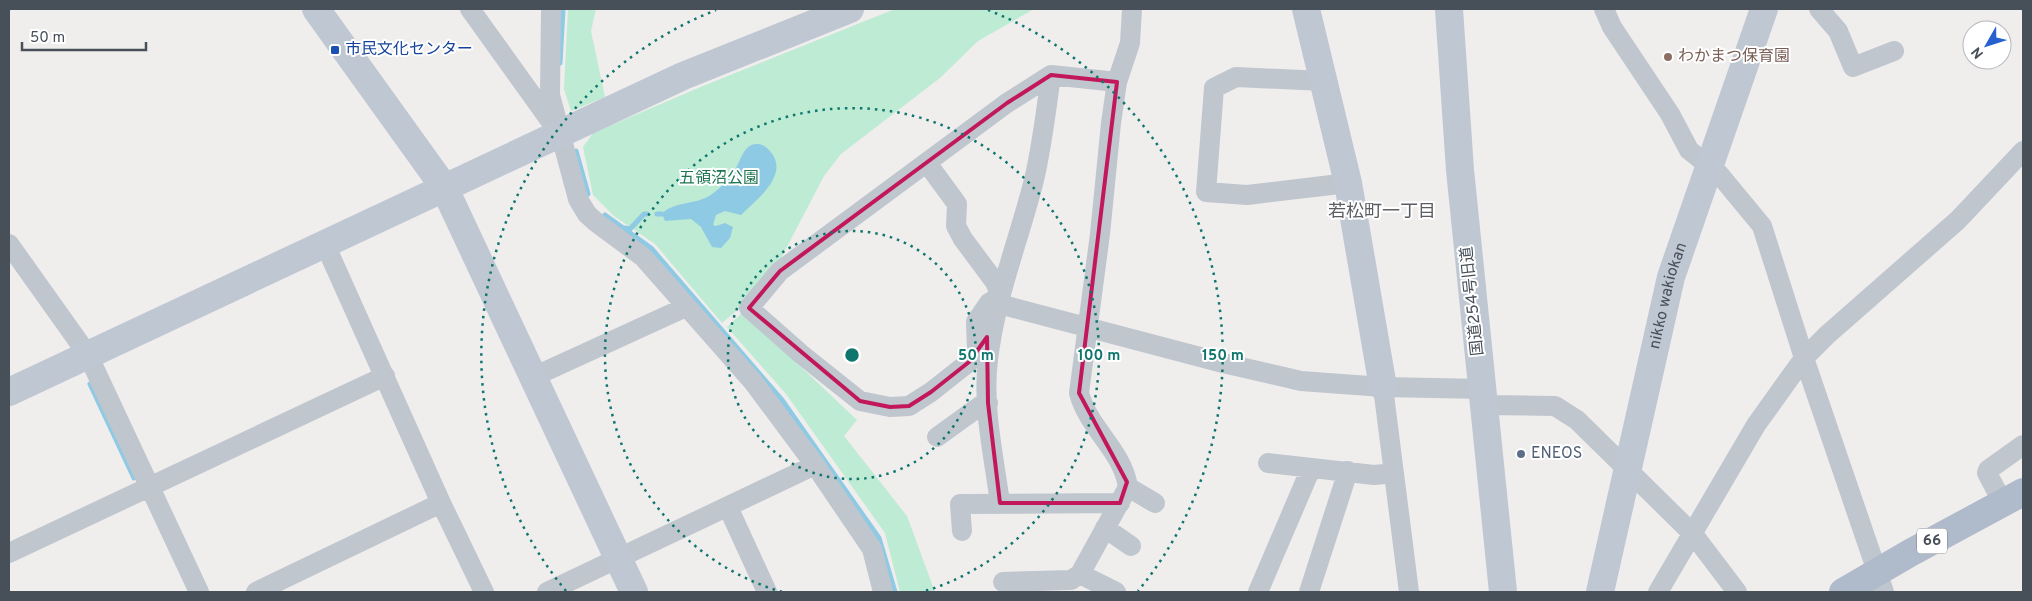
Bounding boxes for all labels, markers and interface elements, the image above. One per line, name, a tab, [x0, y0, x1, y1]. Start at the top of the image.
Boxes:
scale bar	[22, 20, 146, 52]
north arrow	[1962, 20, 2012, 70]
text: 50 m	[30, 29, 65, 48]
place label: 市民文化センター	[345, 40, 473, 60]
text: N	[1968, 43, 1988, 61]
marker: 市民文化センター	[329, 44, 341, 56]
place label: わかまつ保育園	[1678, 47, 1790, 67]
marker: わかまつ保育園	[1662, 51, 1674, 63]
park label: 五領沼公園	[679, 169, 759, 189]
district label: 若松町一丁目	[1328, 201, 1436, 224]
street label: nikko wakiokan	[1645, 240, 1692, 351]
street label: 国道254号旧道	[1457, 245, 1489, 357]
centre of rings	[843, 346, 861, 364]
text: 50 m	[958, 347, 994, 366]
text: 100 m	[1078, 347, 1120, 366]
text: 150 m	[1202, 347, 1244, 366]
place label: ENEOS	[1531, 444, 1582, 464]
marker: ENEOS	[1515, 448, 1527, 460]
road number: 66	[1917, 528, 1947, 554]

